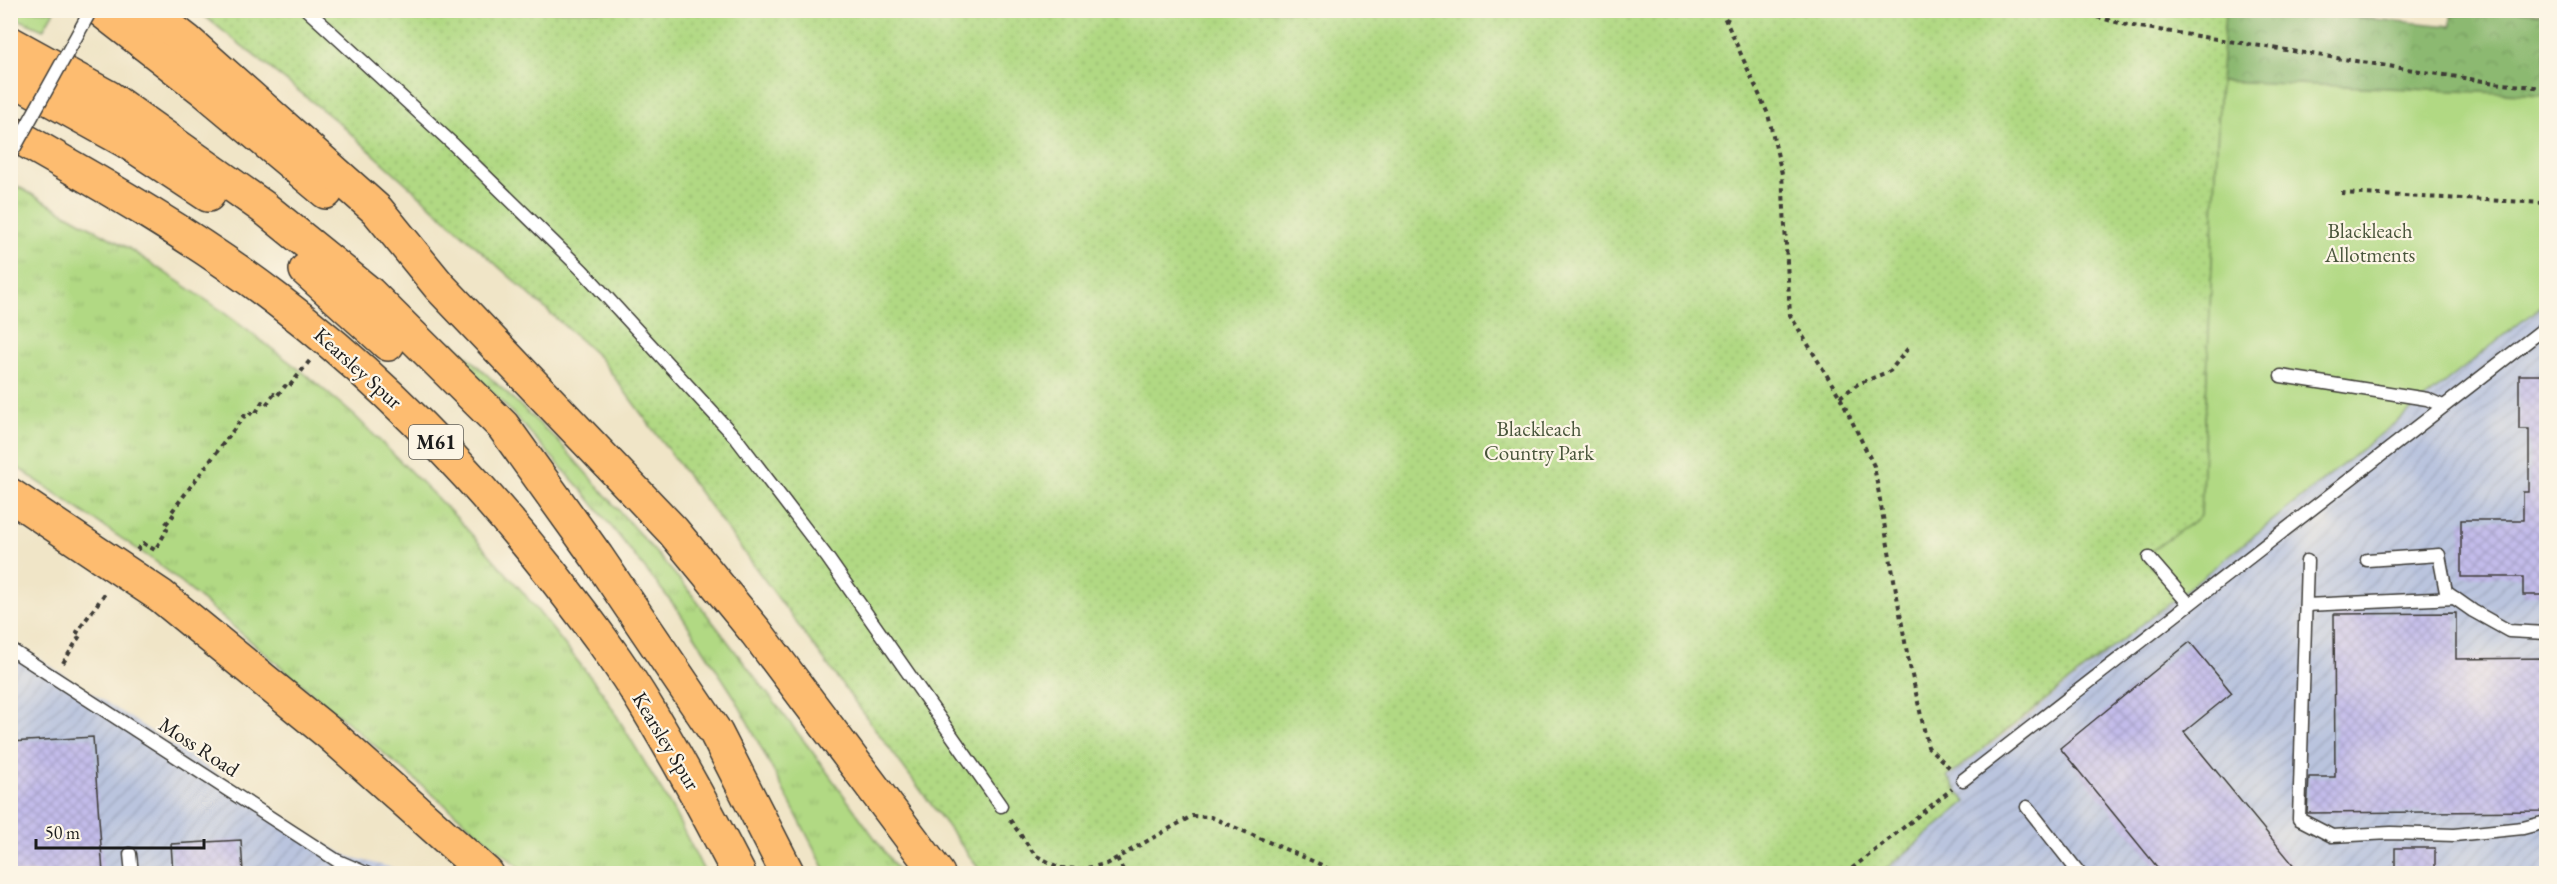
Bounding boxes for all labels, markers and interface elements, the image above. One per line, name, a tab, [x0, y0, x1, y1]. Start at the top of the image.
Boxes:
park label: Blackleach Allotments	[2324, 217, 2416, 268]
street label: Kearsley Spur	[308, 321, 408, 414]
park label: Blackleach Country Park	[1484, 415, 1595, 466]
road number: M61	[409, 425, 463, 459]
street label: Kearsley Spur	[627, 687, 706, 795]
street label: Moss Road	[154, 711, 245, 783]
scale bar	[36, 812, 204, 850]
text: 50 m	[45, 821, 80, 844]

